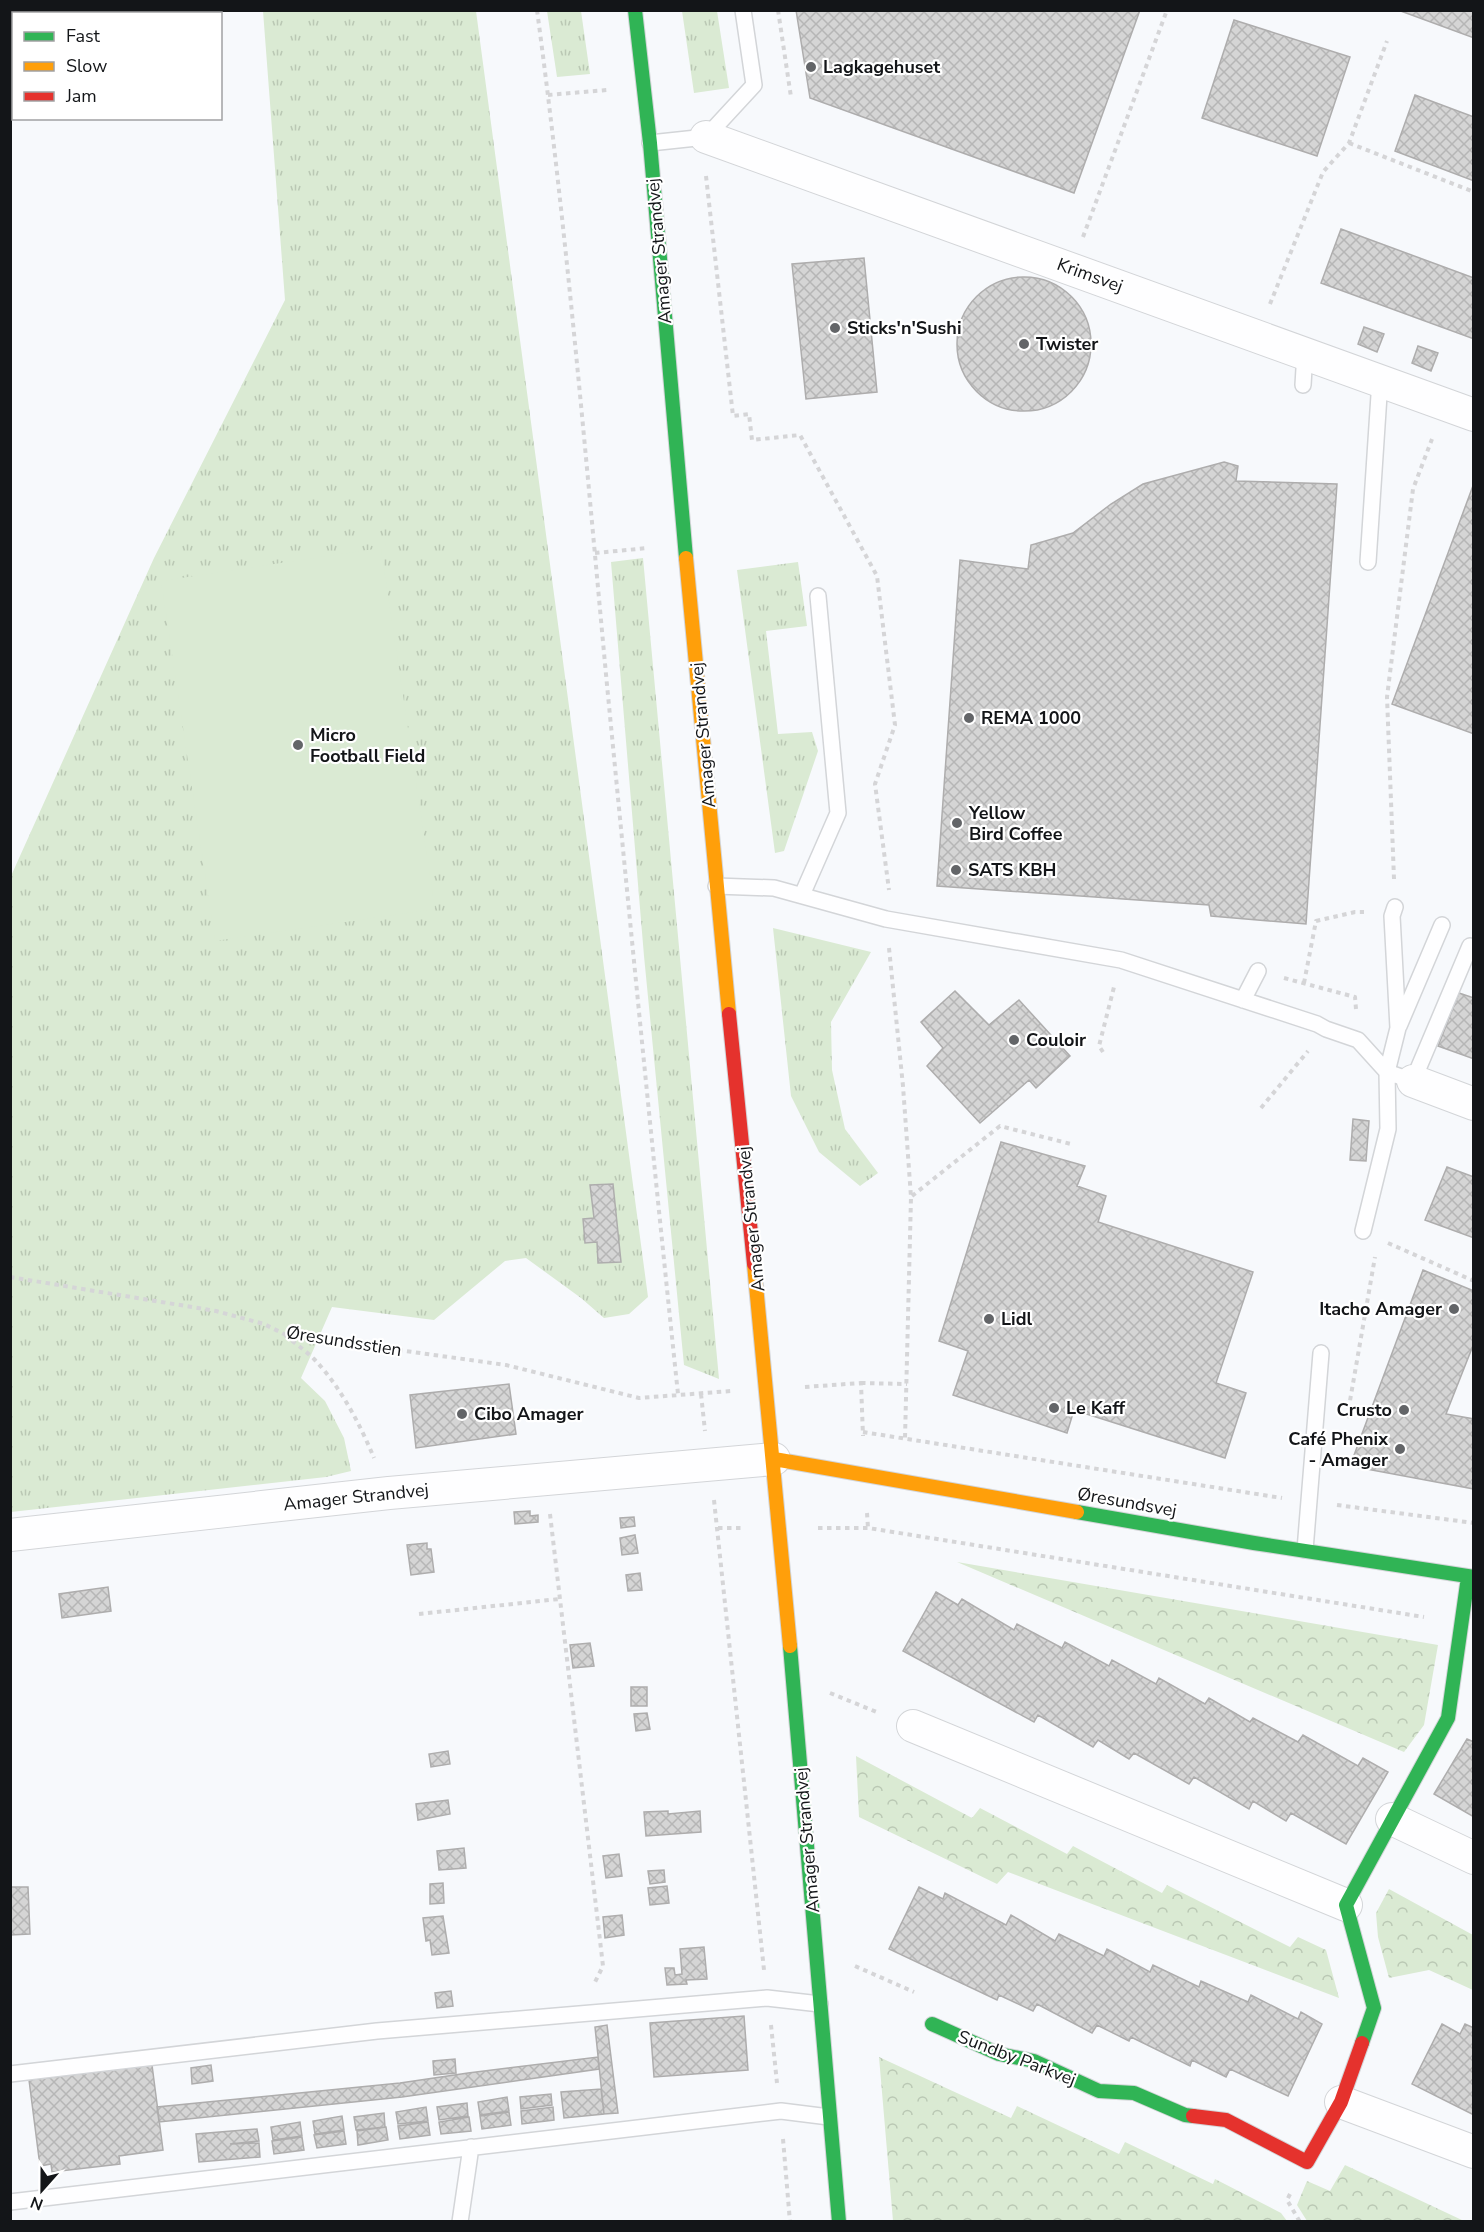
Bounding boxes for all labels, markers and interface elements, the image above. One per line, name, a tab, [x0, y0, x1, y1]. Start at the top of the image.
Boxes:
legend	[12, 12, 222, 120]
text: Fast	[66, 24, 101, 48]
text: Slow	[66, 54, 107, 78]
place label: Lagkagehuset	[823, 55, 940, 79]
marker: Lagkagehuset	[804, 60, 818, 74]
text: Jam	[65, 84, 97, 108]
street label: Amager Strandvej	[641, 177, 677, 325]
street label: Krimsvej	[1054, 252, 1126, 298]
place label: Sticks'n'Sushi	[847, 316, 961, 340]
marker: Sticks'n'Sushi	[828, 321, 842, 335]
place label: Twister	[1036, 332, 1098, 356]
marker: Twister	[1017, 337, 1031, 351]
street label: Amager Strandvej	[685, 661, 721, 809]
place label: REMA 1000	[981, 706, 1081, 730]
marker: REMA 1000	[962, 711, 976, 725]
place label: Micro Football Field	[310, 723, 425, 768]
marker: Micro Football Field	[291, 738, 305, 752]
place label: Yellow Bird Coffee	[968, 801, 1063, 846]
marker: Yellow Bird Coffee	[950, 816, 964, 830]
place label: SATS KBH	[968, 858, 1057, 882]
marker: SATS KBH	[949, 863, 963, 877]
place label: Couloir	[1026, 1028, 1086, 1052]
marker: Couloir	[1007, 1033, 1021, 1047]
street label: Amager Strandvej	[731, 1145, 771, 1293]
place label: Itacho Amager	[1319, 1297, 1442, 1321]
marker: Itacho Amager	[1447, 1302, 1461, 1316]
place label: Lidl	[1001, 1307, 1033, 1331]
marker: Lidl	[982, 1312, 996, 1326]
street label: Øresundsstien	[284, 1320, 404, 1362]
place label: Le Kaff	[1066, 1396, 1126, 1420]
place label: Crusto	[1336, 1398, 1392, 1422]
marker: Le Kaff	[1047, 1401, 1061, 1415]
place label: Cibo Amager	[474, 1402, 584, 1426]
marker: Crusto	[1397, 1403, 1411, 1417]
marker: Cibo Amager	[455, 1407, 469, 1421]
place label: Café Phenix - Amager	[1288, 1427, 1388, 1472]
marker: Café Phenix - Amager	[1393, 1442, 1407, 1456]
street label: Amager Strandvej	[282, 1477, 430, 1517]
street label: Øresundsvej	[1075, 1481, 1179, 1523]
street label: Amager Strandvej	[789, 1766, 825, 1914]
street label: Sundby Parkvej	[954, 2024, 1080, 2092]
north arrow	[12, 2160, 72, 2220]
text: N	[27, 2191, 47, 2215]

